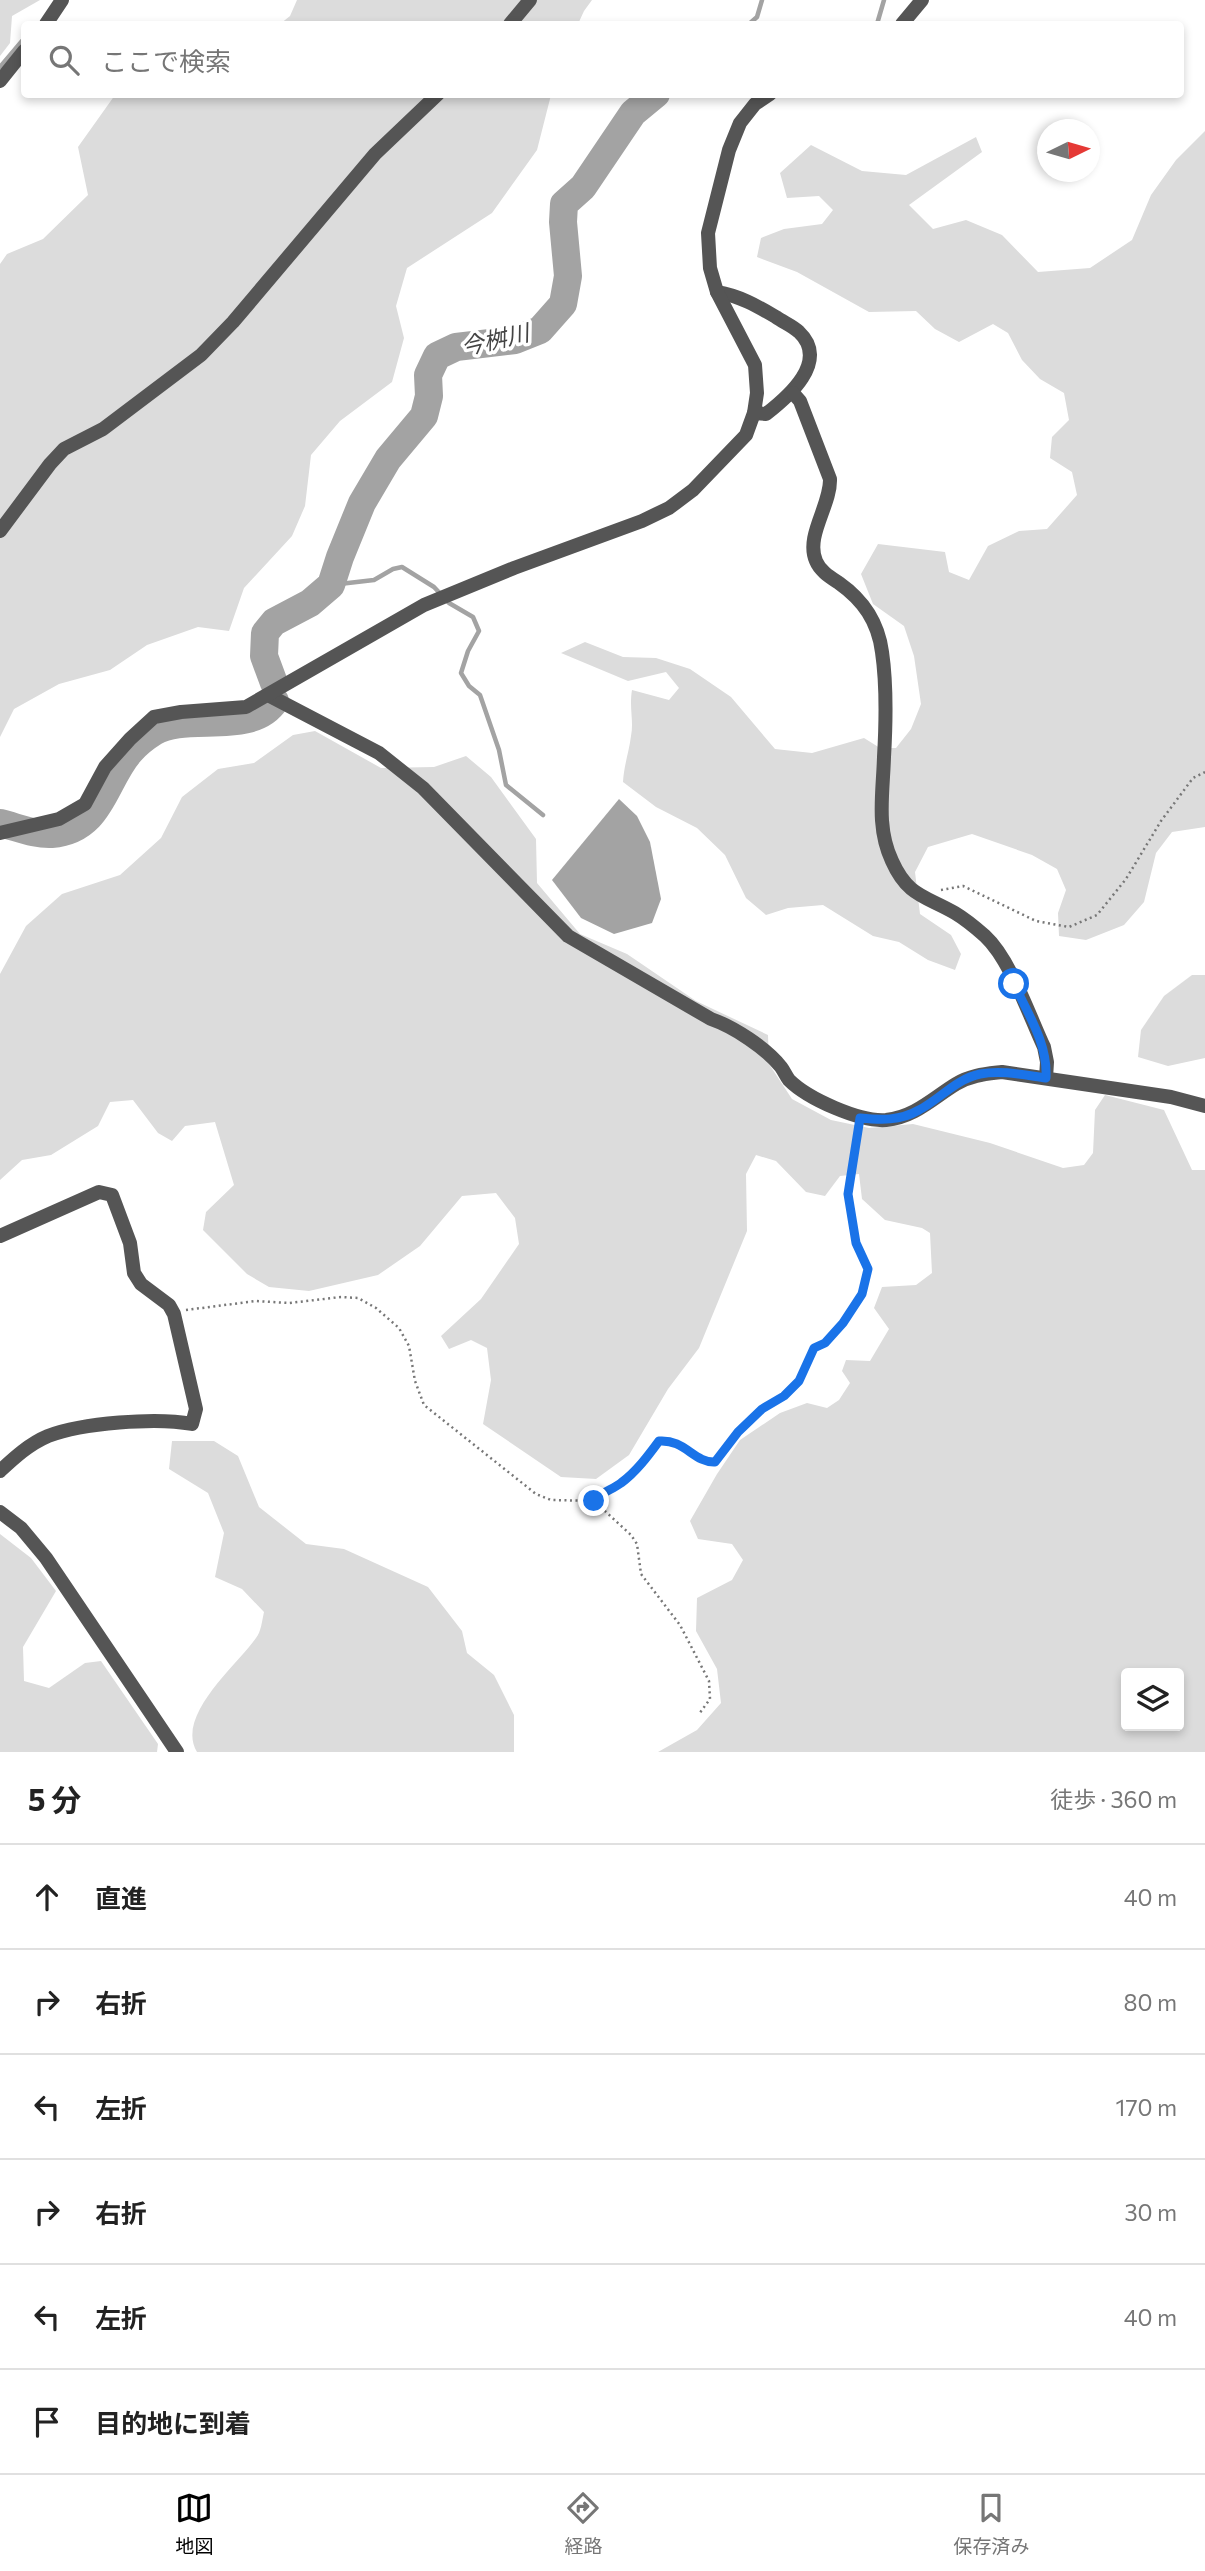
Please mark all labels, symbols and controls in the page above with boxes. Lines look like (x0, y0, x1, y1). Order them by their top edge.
search box (21, 21, 1184, 98)
icon: search (45, 41, 83, 79)
text: ここで検索 (101, 45, 231, 76)
north arrow (1037, 119, 1100, 182)
water label: 今桝川 (458, 317, 534, 360)
route start (998, 968, 1029, 999)
route end (578, 1485, 609, 1516)
map controls (1121, 1668, 1184, 1731)
button: layers (1121, 1668, 1184, 1731)
text: 5 分 (28, 1780, 81, 1817)
text: 徒歩 · 360 m (1050, 1785, 1177, 1813)
icon: ahead (28, 1878, 66, 1916)
text: 直進 (95, 1882, 147, 1913)
text: 40 m (1124, 1883, 1177, 1911)
icon: right (28, 1983, 66, 2021)
text: 右折 (95, 1987, 147, 2018)
text: 80 m (1124, 1988, 1177, 2016)
icon: left (28, 2088, 66, 2126)
text: 左折 (95, 2092, 147, 2123)
text: 170 m (1116, 2093, 1177, 2121)
icon: right (28, 2193, 66, 2231)
text: 右折 (95, 2197, 147, 2228)
text: 30 m (1124, 2198, 1177, 2226)
icon: left (28, 2298, 66, 2336)
text: 左折 (95, 2302, 147, 2333)
text: 40 m (1124, 2303, 1177, 2331)
icon: arrive (28, 2403, 66, 2441)
text: 目的地に到着 (95, 2407, 251, 2438)
tab: 地図 (175, 2489, 214, 2558)
tab: 経路 (564, 2489, 603, 2558)
tab: 保存済み (953, 2489, 1030, 2558)

